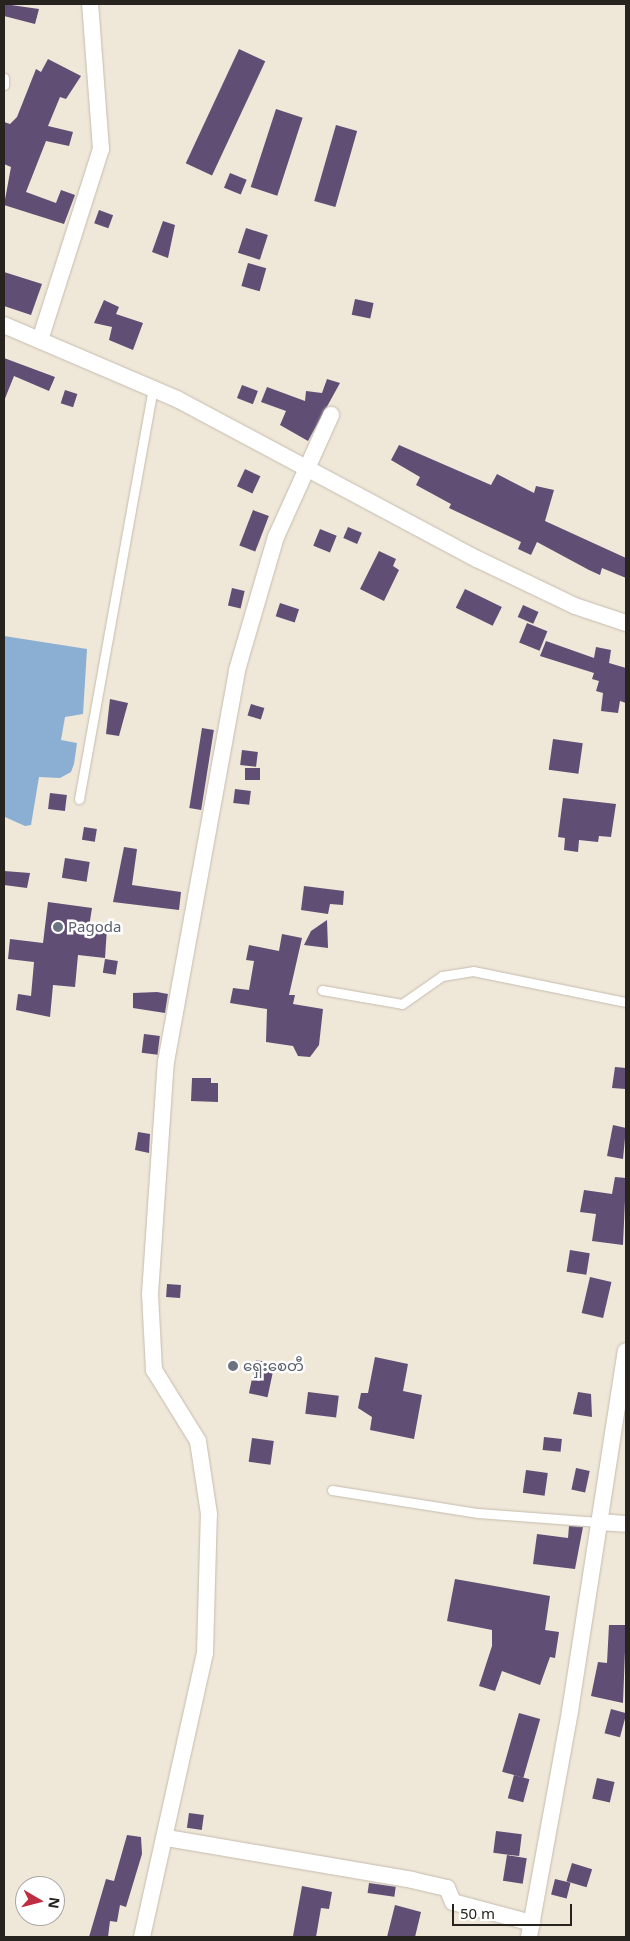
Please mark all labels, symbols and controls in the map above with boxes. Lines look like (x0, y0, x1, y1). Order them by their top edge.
place label: Pagoda (68, 918, 121, 936)
marker: Pagoda (52, 921, 64, 933)
place label: ရှေးစေတီ (243, 1357, 304, 1375)
marker: ရှေးစေတီ (227, 1360, 239, 1372)
north arrow (15, 1876, 65, 1926)
scale bar (455, 1894, 575, 1926)
text: N (44, 1896, 65, 1910)
text: 50 m (460, 1903, 495, 1923)

